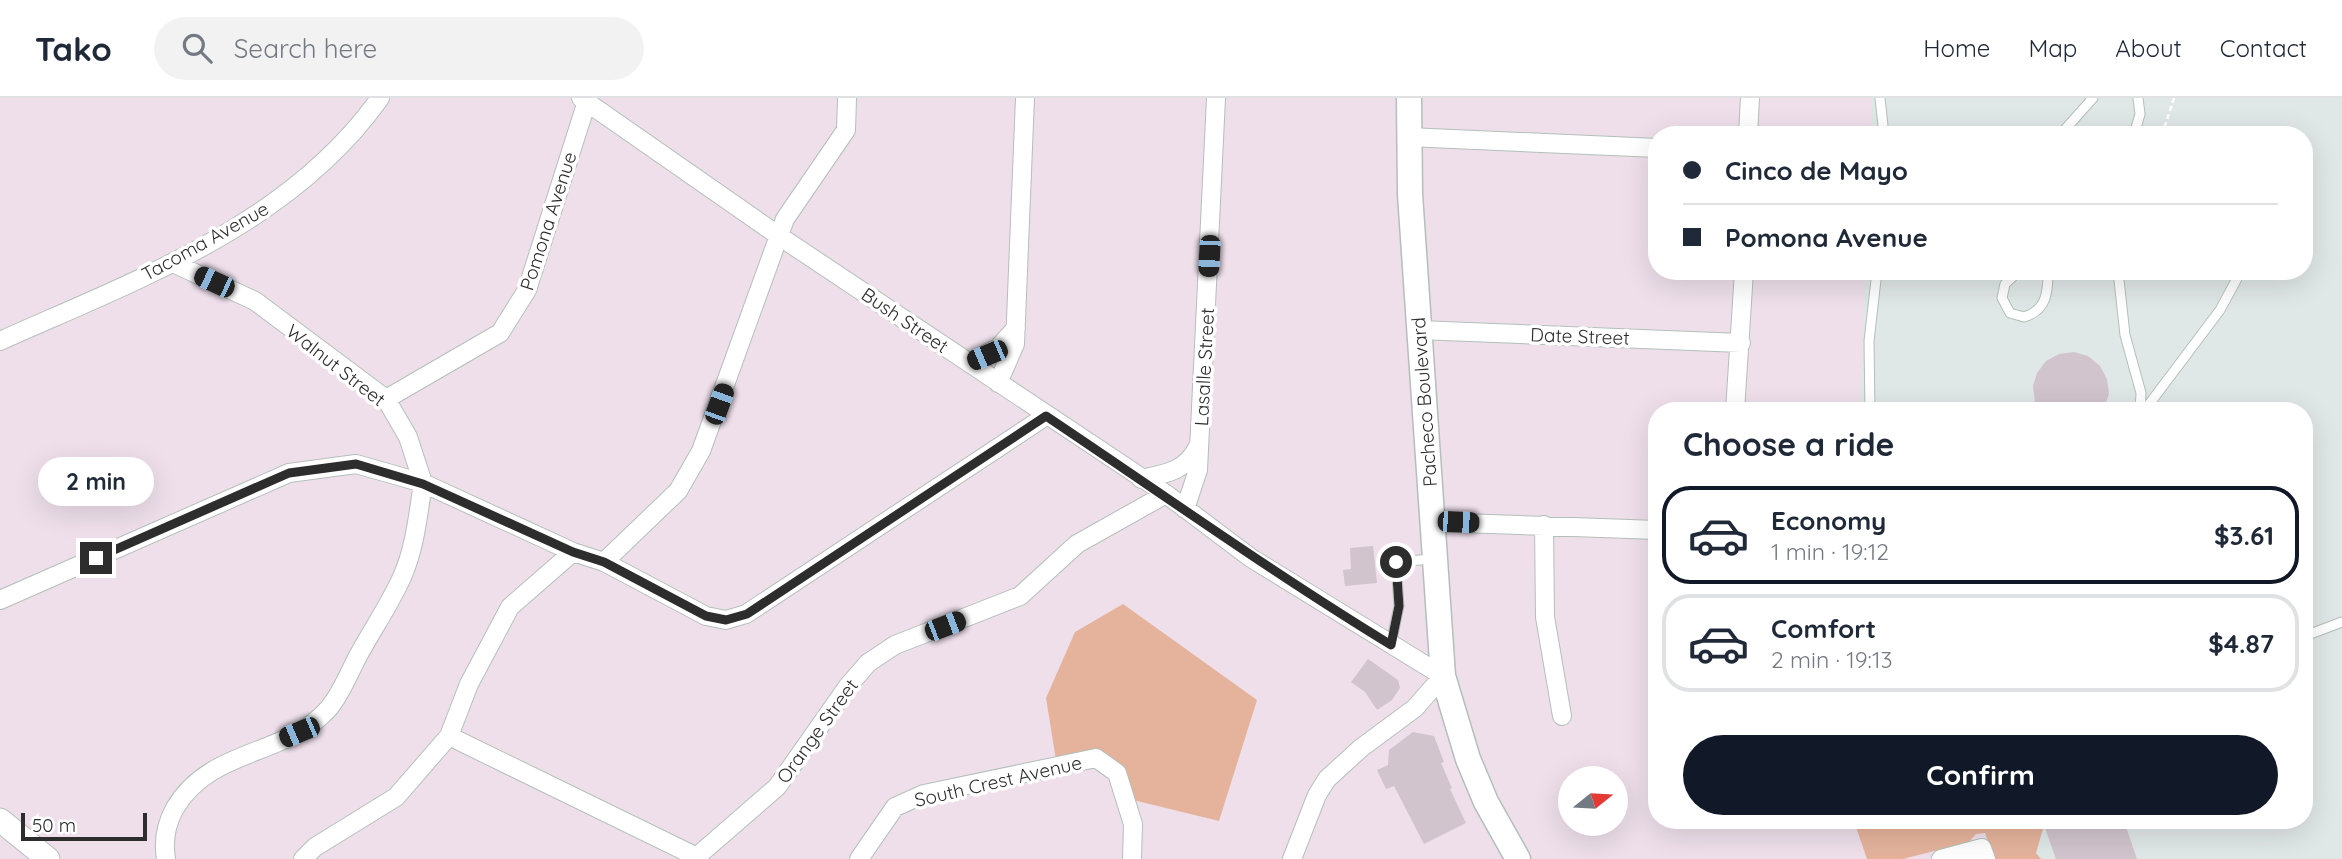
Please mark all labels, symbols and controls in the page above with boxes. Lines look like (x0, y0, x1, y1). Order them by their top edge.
search box (154, 17, 644, 80)
text: Tako (35, 28, 112, 69)
icon: search (178, 29, 216, 67)
text: Search here (234, 32, 377, 65)
text: Home (1923, 33, 1990, 63)
text: Map (2028, 33, 2077, 63)
text: About (2115, 33, 2182, 63)
text: Contact (2220, 33, 2307, 63)
street label: Pomona Avenue (514, 149, 582, 293)
text: Cinco de Mayo (1725, 154, 1908, 187)
street label: Tacoma Avenue (137, 196, 273, 286)
text: Pomona Avenue (1725, 221, 1928, 254)
car (1198, 234, 1221, 278)
car (191, 264, 238, 300)
street label: Bush Street (857, 282, 953, 358)
street label: Lasalle Street (1189, 307, 1219, 427)
street label: Pacheco Boulevard (1406, 316, 1442, 488)
street label: Walnut Street (282, 319, 390, 411)
street label: Date Street (1530, 322, 1630, 350)
car (964, 337, 1011, 373)
car (702, 381, 737, 427)
text: Choose a ride (1683, 424, 1895, 464)
callout: 2 min (38, 456, 154, 505)
text: 2 min (66, 467, 126, 496)
icon: car (1687, 504, 1750, 567)
text: Economy (1771, 504, 1886, 537)
car (1437, 511, 1480, 533)
text: $3.61 (2214, 519, 2274, 552)
text: 1 min · 19:12 (1771, 537, 1889, 566)
route end (80, 542, 112, 574)
route start (1380, 546, 1412, 578)
car (922, 609, 969, 643)
icon: car (1687, 612, 1750, 675)
text: Comfort (1771, 612, 1876, 645)
text: $4.87 (2208, 627, 2274, 660)
text: 2 min · 19:13 (1771, 645, 1892, 674)
street label: Orange Street (771, 674, 863, 788)
car (276, 714, 323, 750)
button: Confirm (1683, 735, 2278, 815)
street label: South Crest Avenue (912, 750, 1084, 812)
north arrow (1558, 766, 1628, 836)
map controls (1558, 766, 1628, 836)
scale bar (21, 810, 147, 842)
text: 50 m (32, 813, 76, 837)

